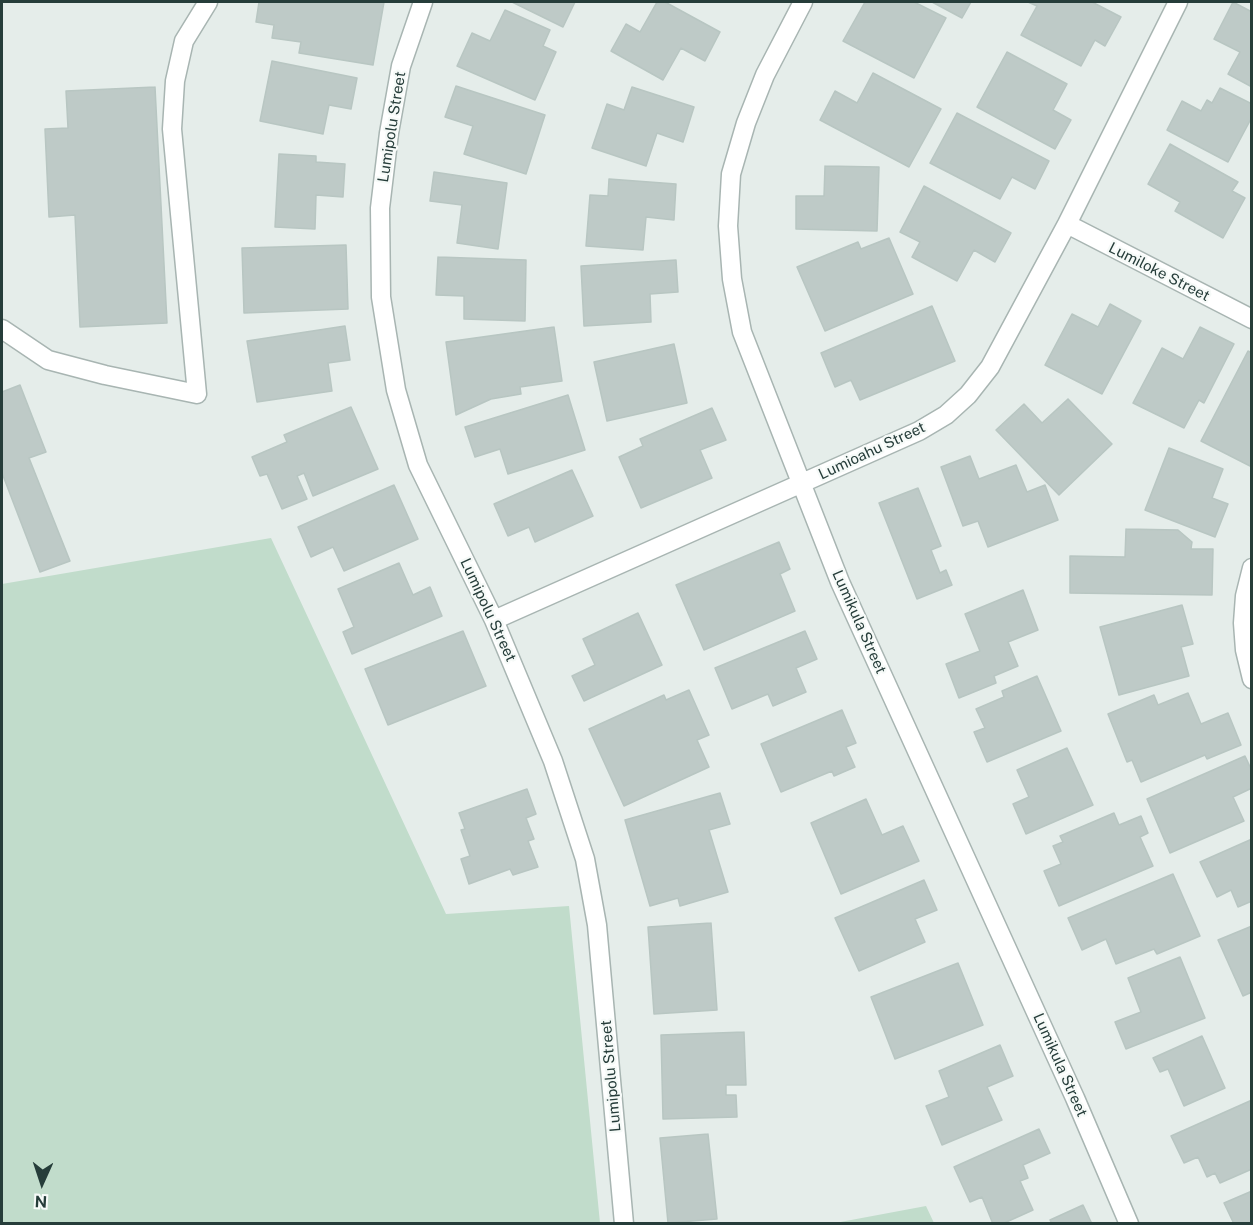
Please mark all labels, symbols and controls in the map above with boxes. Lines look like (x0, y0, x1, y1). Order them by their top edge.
street label: Lumipolu Street (374, 70, 410, 184)
street label: Lumiloke Street (1105, 239, 1213, 305)
street label: Lumioahu Street (816, 418, 928, 484)
street label: Lumipolu Street (456, 555, 520, 665)
street label: Lumikula Street (828, 567, 890, 677)
street label: Lumikula Street (1029, 1010, 1091, 1120)
street label: Lumipolu Street (597, 1019, 625, 1133)
north arrow (12, 1153, 72, 1213)
text: N (34, 1192, 48, 1211)

